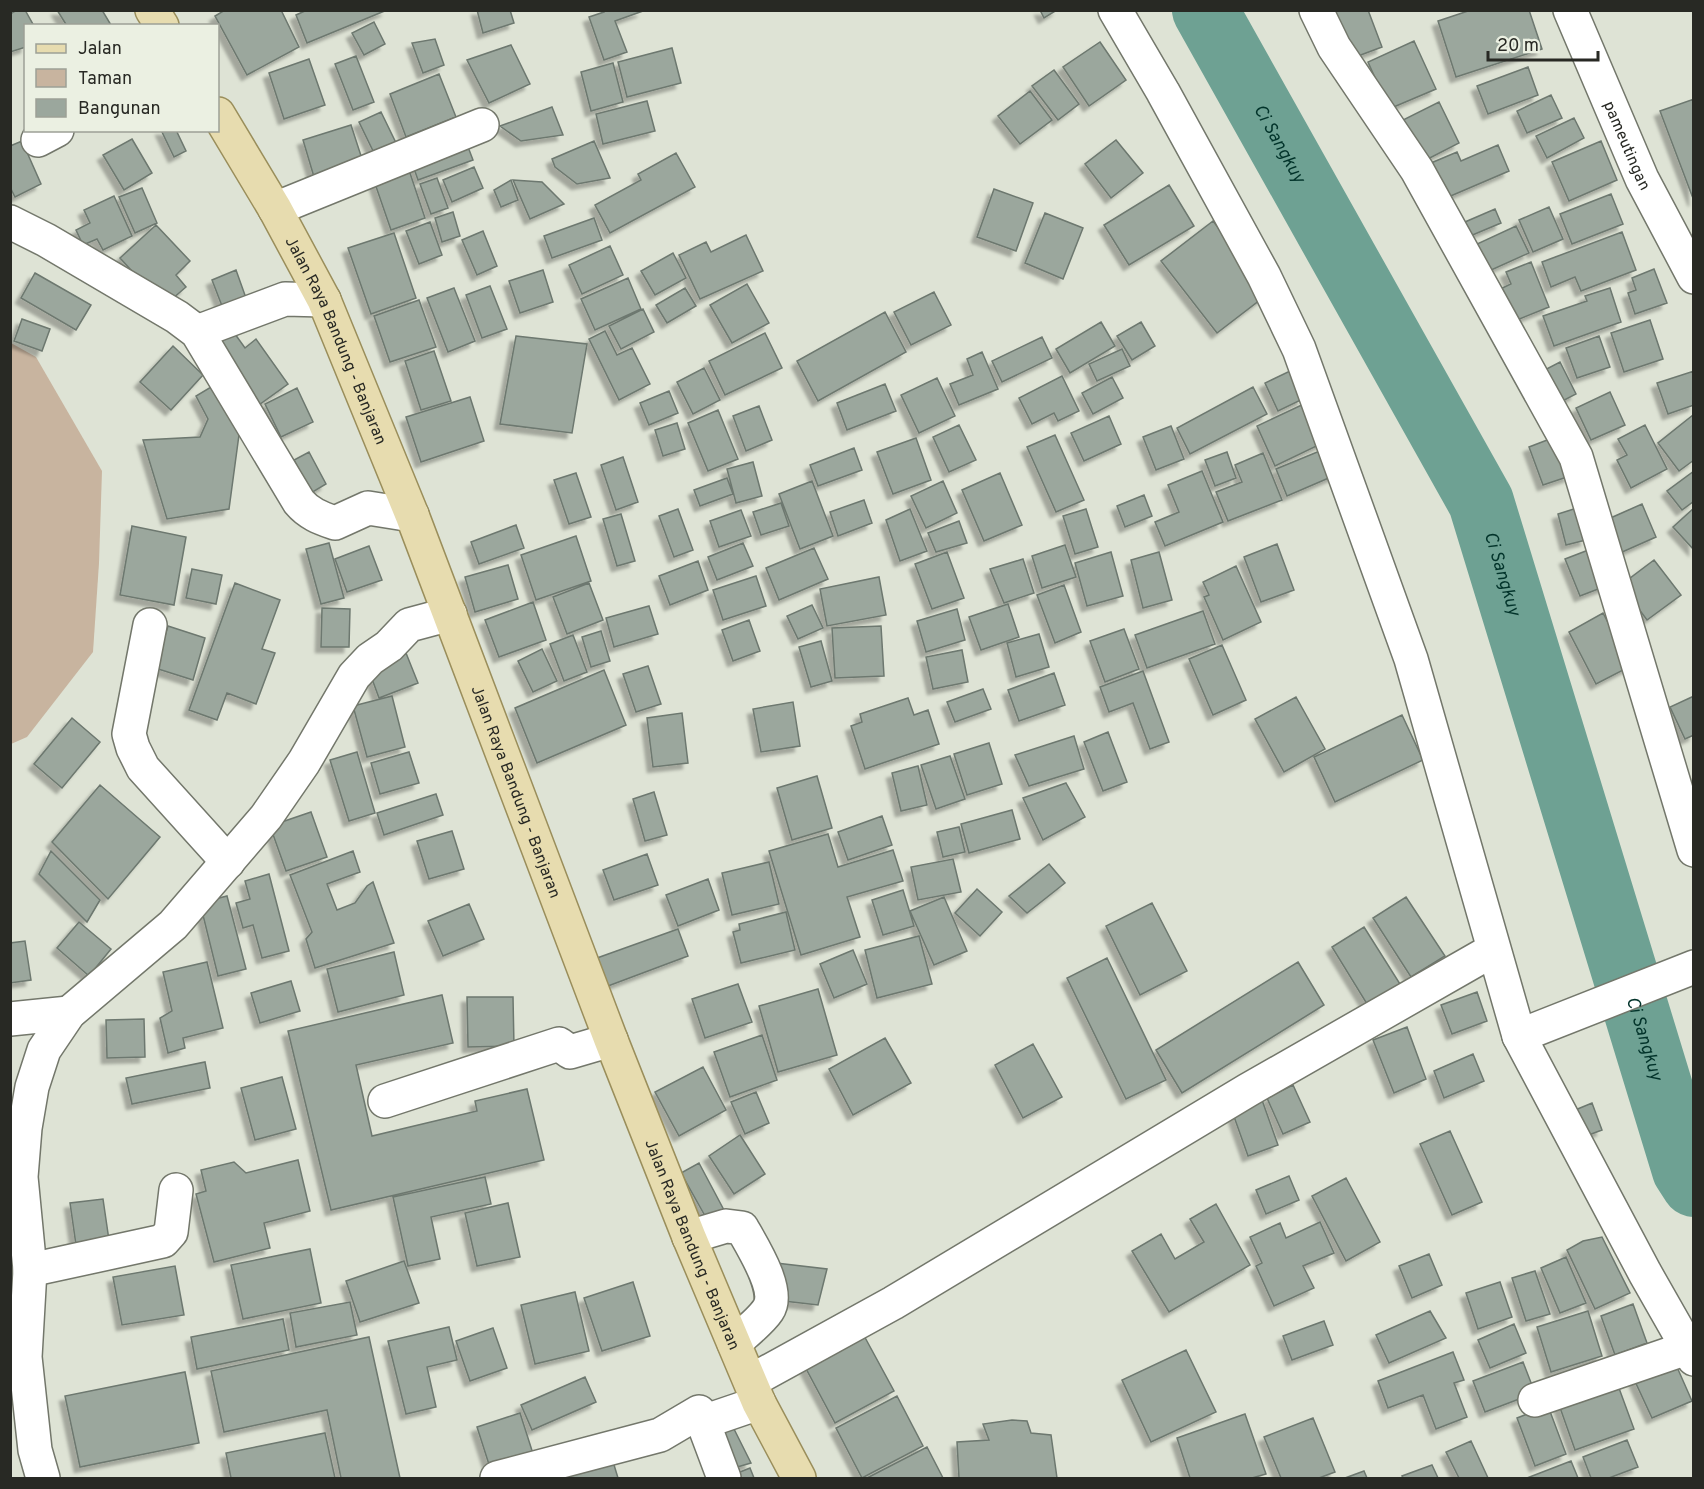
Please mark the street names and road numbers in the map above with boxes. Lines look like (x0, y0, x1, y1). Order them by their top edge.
street label: pameutingan (1598, 98, 1654, 194)
street label: Jalan Raya Bandung - Banjaran (280, 234, 390, 448)
street label: Jalan Raya Bandung - Banjaran (466, 683, 564, 901)
street label: Jalan Raya Bandung - Banjaran (639, 1137, 743, 1353)

